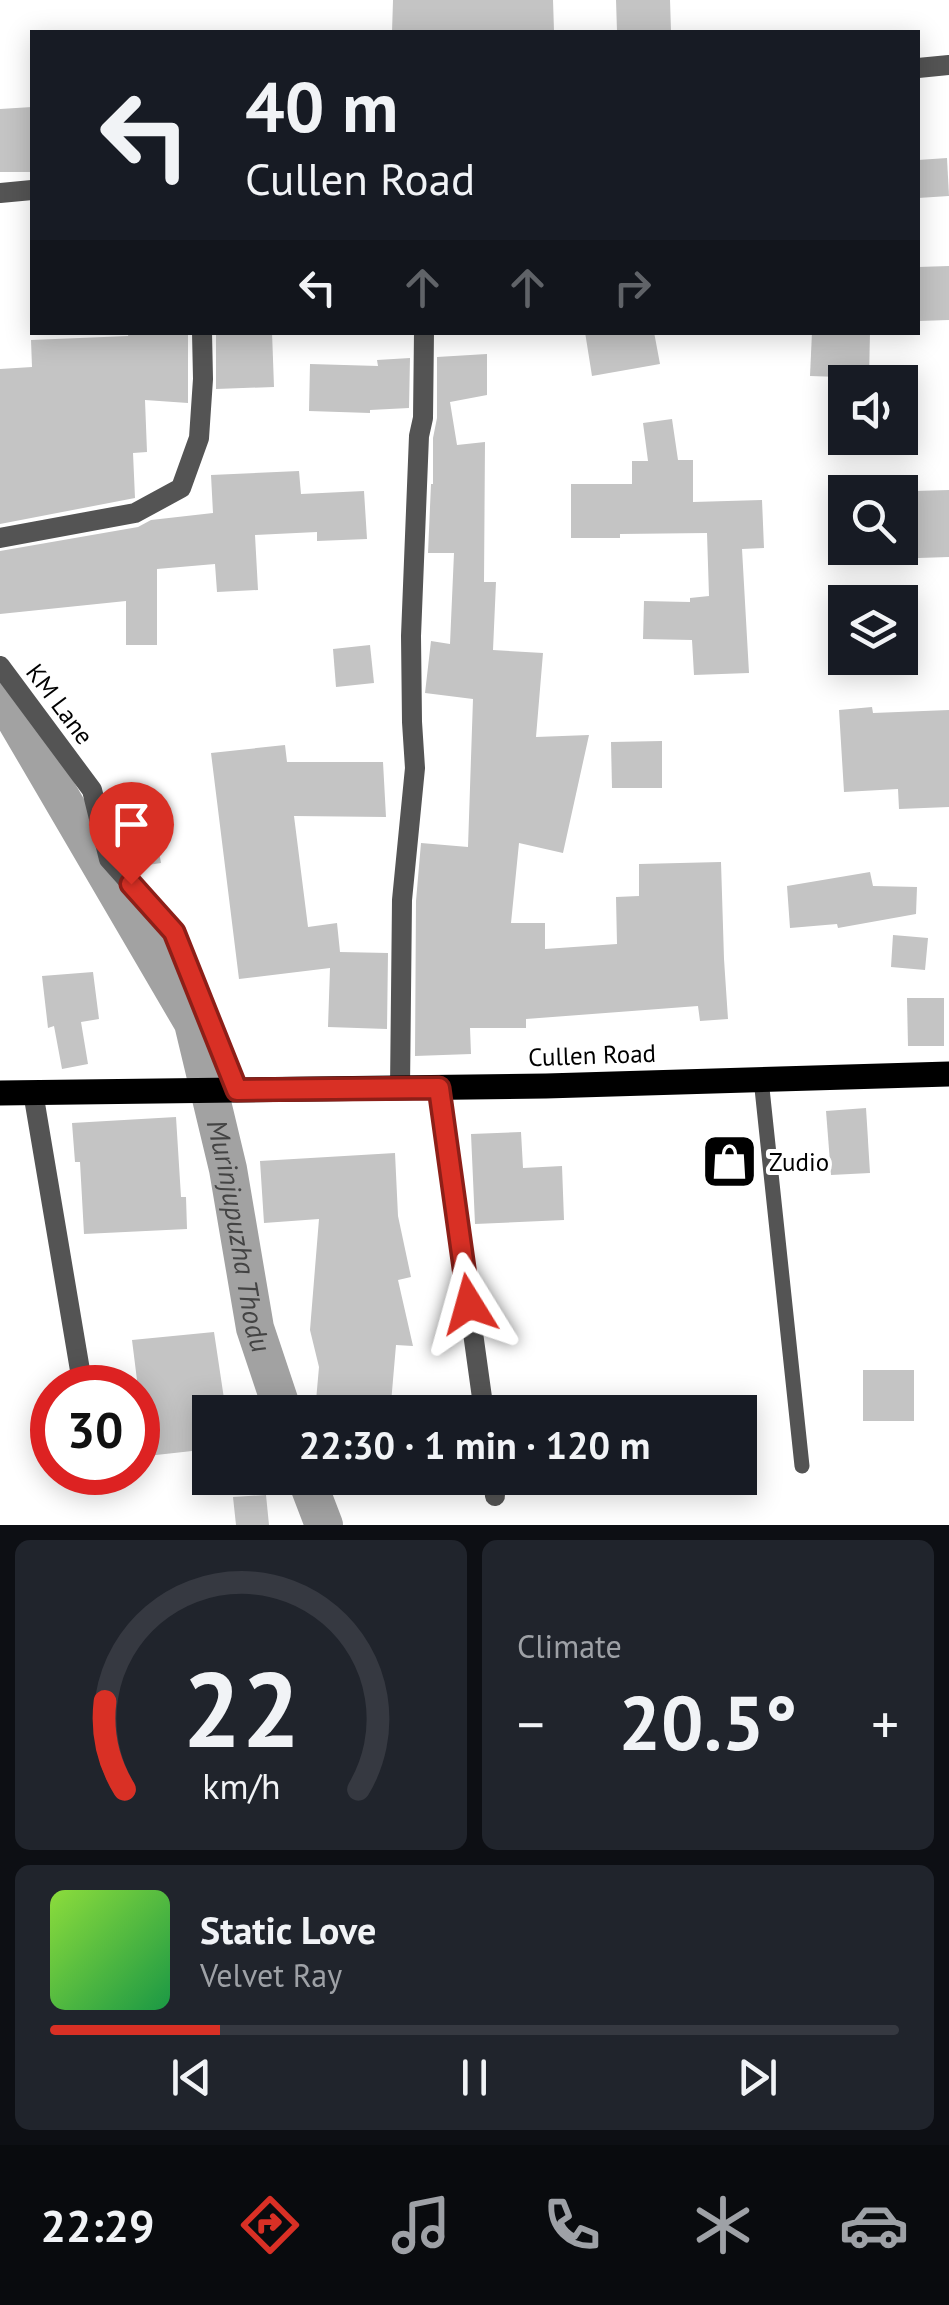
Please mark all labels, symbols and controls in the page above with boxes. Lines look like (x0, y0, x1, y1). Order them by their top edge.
text: 40 m (245, 61, 398, 151)
icon: left (80, 70, 210, 200)
text: Cullen Road (245, 149, 475, 207)
icon: left (290, 260, 345, 315)
icon: ahead (395, 260, 450, 315)
icon: ahead (500, 260, 555, 315)
icon: right (605, 260, 660, 315)
map controls (828, 365, 918, 675)
button: sound (828, 365, 918, 455)
button: search (828, 475, 918, 565)
button: layers (828, 585, 918, 675)
street label: KM Lane (19, 657, 101, 751)
pin (89, 782, 174, 885)
icon: arrive (104, 797, 159, 852)
street label: Cullen Road (528, 1037, 656, 1073)
water label: Murinjupuzha Thodu (199, 1116, 281, 1357)
shop icon: Zudio (700, 1132, 760, 1192)
place label: Zudio (769, 1146, 829, 1178)
position arrow (417, 1252, 521, 1356)
speed limit sign: 30 (30, 1365, 160, 1495)
text: 22:30 · 1 min · 120 m (299, 1420, 650, 1469)
text: Climate (517, 1625, 622, 1667)
text: 22 (182, 1641, 300, 1776)
text: 20.5° (619, 1674, 797, 1771)
text: − (517, 1688, 545, 1759)
text: + (871, 1688, 899, 1759)
text: km/h (202, 1763, 280, 1809)
text: Static Love (200, 1905, 376, 1954)
text: Velvet Ray (200, 1954, 342, 1996)
icon: previous (164, 2050, 219, 2105)
icon: pause (447, 2050, 502, 2105)
icon: next (730, 2050, 785, 2105)
icon: directions (235, 2190, 305, 2260)
icon: music (386, 2190, 456, 2260)
icon: phone (537, 2190, 607, 2260)
icon: climate (688, 2190, 758, 2260)
icon: car (839, 2190, 909, 2260)
text: 22:29 (40, 2196, 155, 2254)

